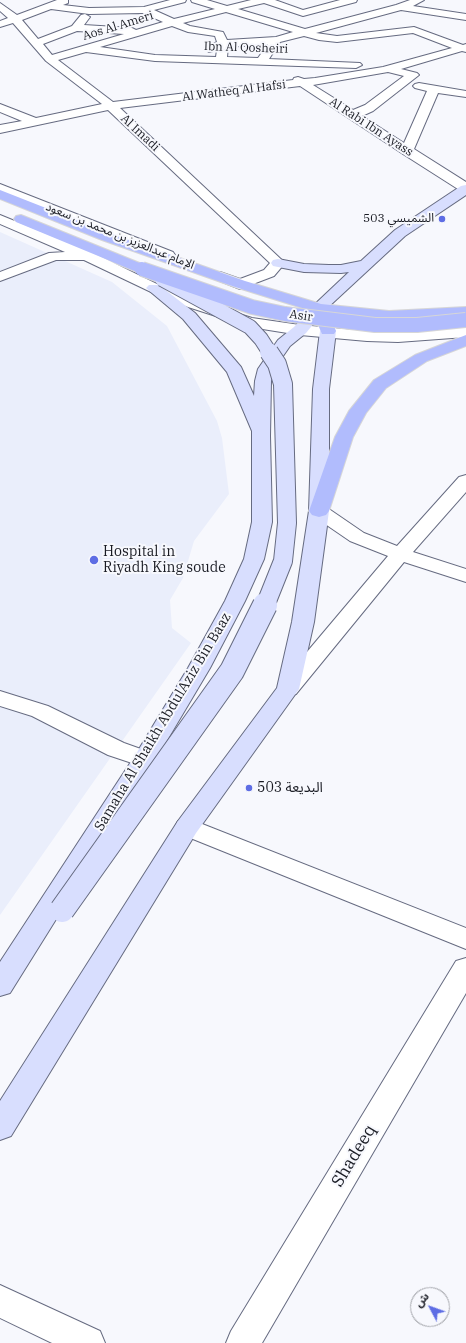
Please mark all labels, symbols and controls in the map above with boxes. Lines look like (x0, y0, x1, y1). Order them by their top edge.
street label: Aos Al Ameri (81, 8, 155, 44)
street label: Ibn Al Qosheiri (204, 39, 288, 57)
street label: Al Watheq Al Hafsi (181, 78, 287, 104)
street label: Al Rabi Ibn Ayass (326, 95, 416, 159)
street label: Al Imadi (118, 111, 162, 155)
street label: الإمام عبدالعزيز بن محمد بن سعود (44, 200, 196, 272)
place label: الشميسي 503 (363, 212, 434, 226)
marker: الشميسي 503 (437, 214, 447, 224)
street label: Asir (289, 307, 313, 325)
place label: Hospital in Riyadh King soude (103, 544, 226, 576)
marker: Hospital in Riyadh King soude (88, 554, 100, 566)
street label: Samaha Al Shaikh AbdulAziz Bin Baaz (91, 610, 235, 834)
place label: البديعة 503 (257, 780, 323, 796)
marker: البديعة 503 (244, 783, 254, 793)
street label: Shadeeq (328, 1121, 380, 1191)
north arrow (410, 1287, 450, 1327)
text: ش (411, 1290, 432, 1310)

